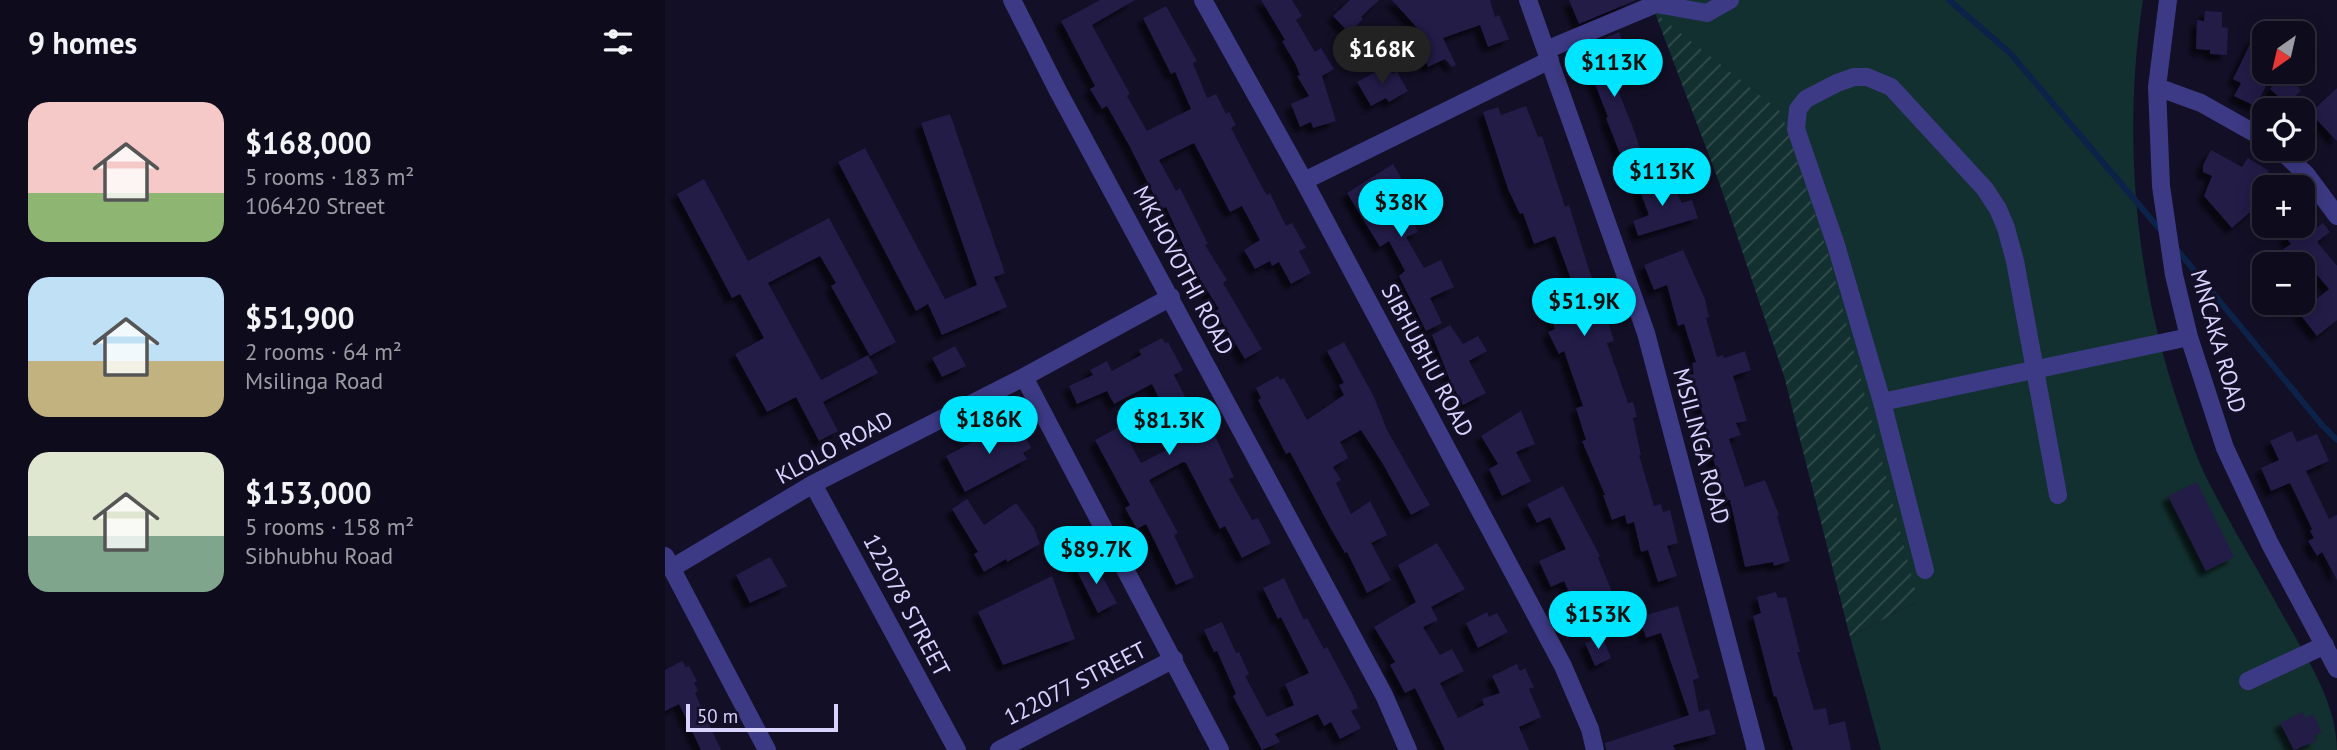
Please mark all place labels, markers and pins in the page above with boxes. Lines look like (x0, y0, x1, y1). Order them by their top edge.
pin: $168K (1333, 27, 1431, 86)
pin: $113K (1565, 40, 1663, 99)
pin: $113K (1613, 148, 1711, 208)
pin: $38K (1360, 180, 1442, 239)
pin: $51.9K (1527, 278, 1641, 338)
pin: $186K (940, 396, 1038, 456)
pin: $81.3K (1112, 398, 1226, 457)
pin: $89.7K (1039, 526, 1153, 586)
pin: $153K (1549, 592, 1647, 651)

